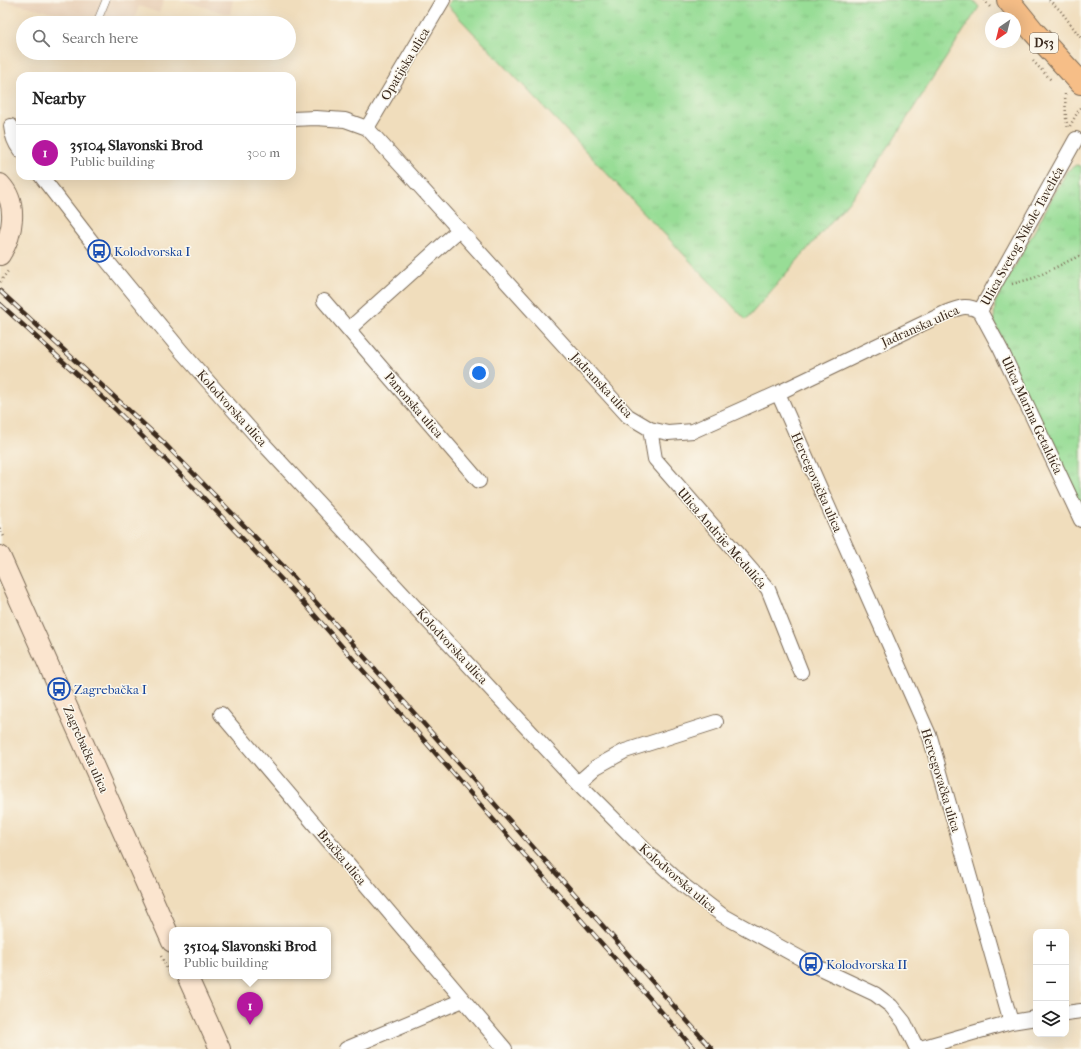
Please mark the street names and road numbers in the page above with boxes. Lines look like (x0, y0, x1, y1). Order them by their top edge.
street label: Opatijska ulica (377, 24, 433, 103)
road number: D53 (1030, 33, 1058, 53)
street label: Ulica Svetog Nikole Tavelića (977, 163, 1067, 308)
street label: Jadranska ulica (878, 302, 962, 350)
street label: Jadranska ulica (567, 349, 637, 421)
street label: Ulica Marina Getaldića (998, 354, 1066, 477)
street label: Kolodvorska ulica (194, 367, 271, 450)
street label: Panonska ulica (381, 369, 447, 442)
street label: Hercegovačka ulica (788, 430, 846, 535)
street label: Ulica Andrije Medulića (674, 485, 770, 592)
street label: Kolodvorska ulica (413, 605, 491, 688)
street label: Zagrebačka ulica (60, 703, 112, 796)
street label: Hercegovačka ulica (918, 726, 964, 835)
street label: Bračka ulica (315, 826, 370, 888)
street label: Kolodvorska ulica (636, 840, 721, 916)

